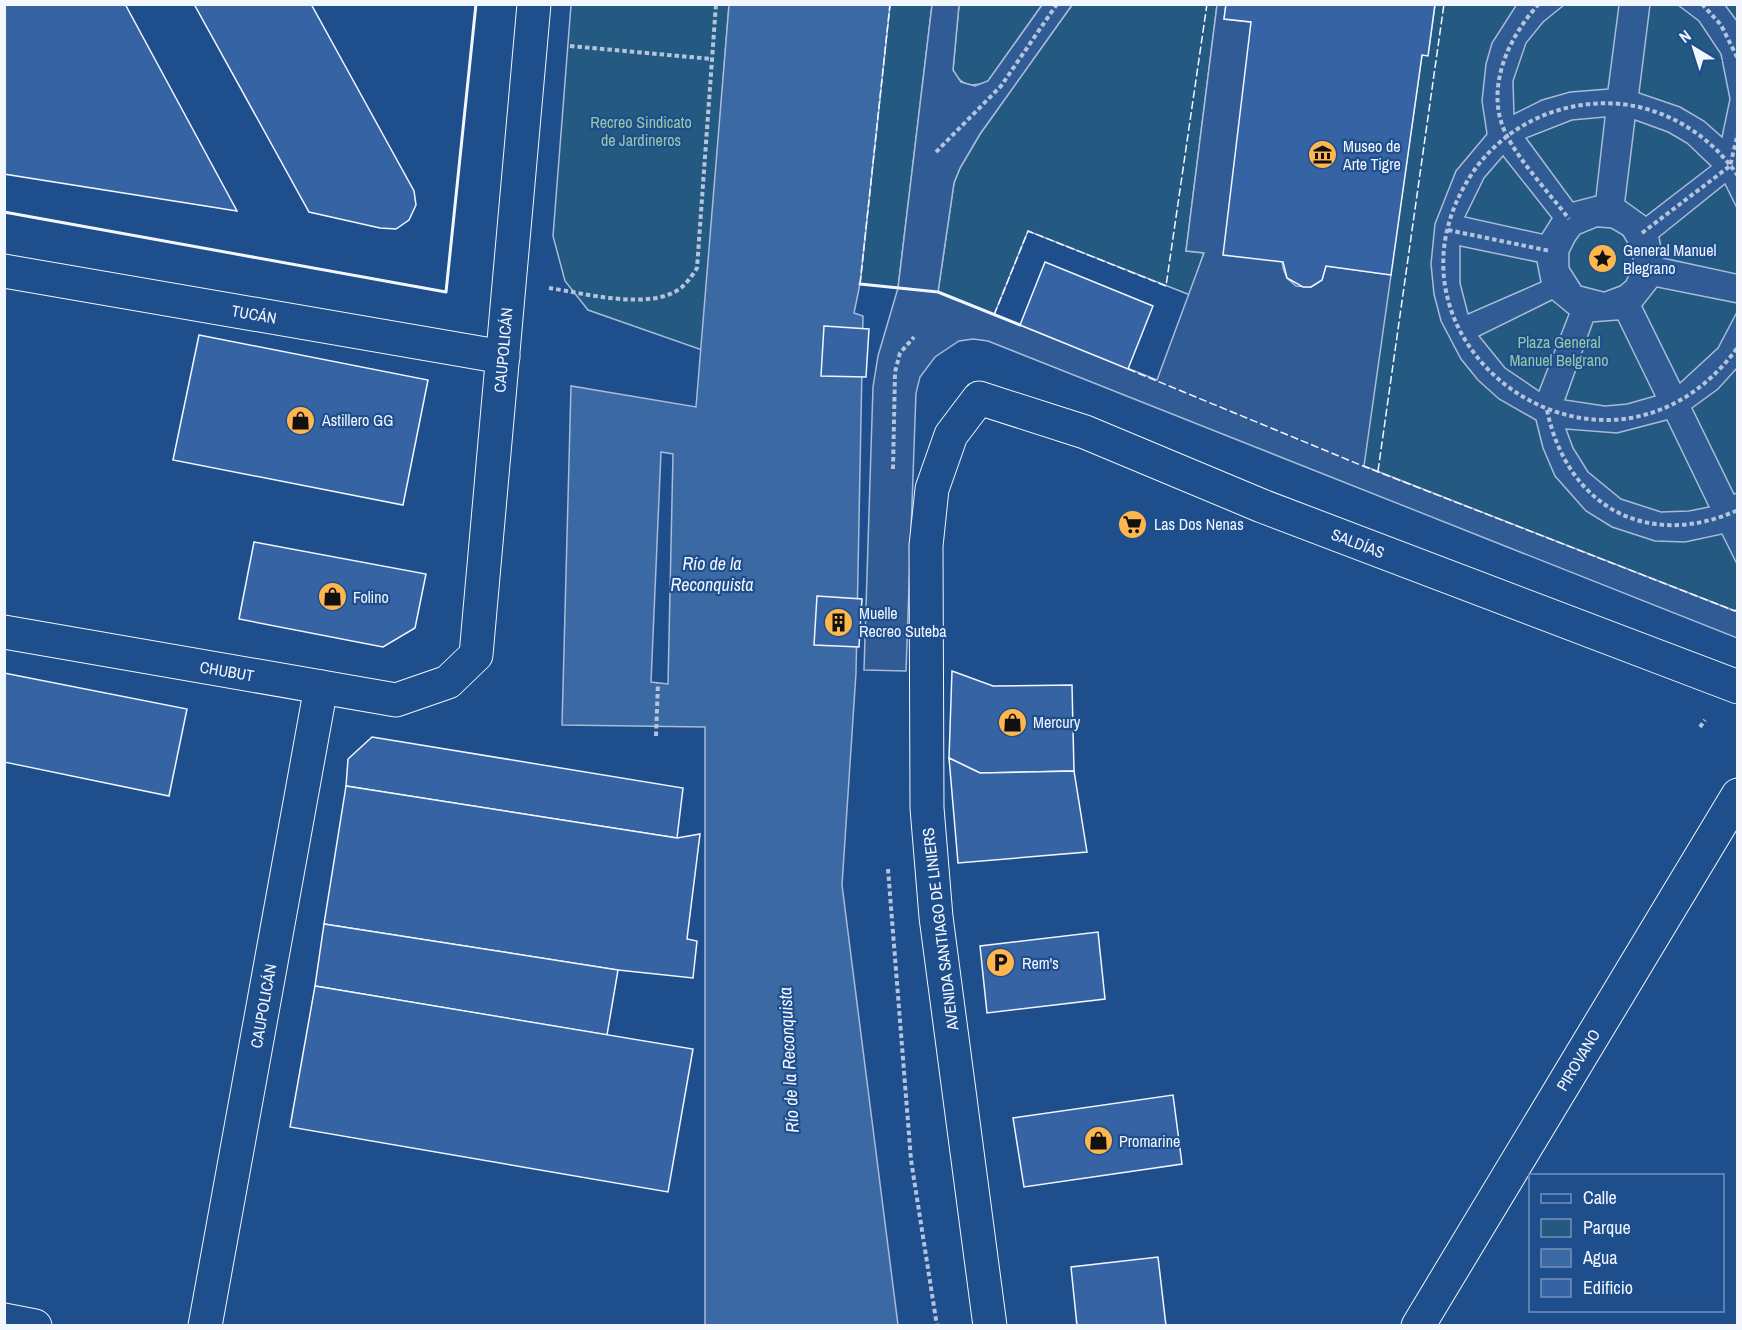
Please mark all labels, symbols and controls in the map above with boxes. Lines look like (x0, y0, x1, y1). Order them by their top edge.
north arrow (1664, 18, 1724, 78)
text: N (1674, 25, 1695, 48)
park label: Recreo Sindicato de Jardineros (590, 111, 692, 151)
place label: Museo de Arte Tigre (1342, 135, 1401, 175)
museum icon: Museo de Arte Tigre (1306, 139, 1338, 171)
place label: General Manuel Blegrano (1623, 239, 1716, 279)
place icon: General Manuel Blegrano (1586, 243, 1618, 275)
street label: TUCÁN (230, 299, 278, 329)
street label: CAUPOLICÁN (488, 307, 518, 393)
park label: Plaza General Manuel Belgrano (1509, 331, 1609, 371)
shop icon: Astillero GG (285, 404, 317, 436)
place label: Astillero GG (321, 409, 393, 431)
supermarket icon: Las Dos Nenas (1117, 508, 1149, 540)
place label: Las Dos Nenas (1154, 513, 1244, 535)
street label: SALDÍAS (1328, 523, 1388, 563)
water label: Río de la Reconquista (671, 551, 753, 597)
shop icon: Folino (316, 581, 348, 613)
place label: Folino (353, 586, 389, 608)
place label: Muelle Recreo Suteba (859, 602, 947, 642)
building icon: Muelle Recreo Suteba (822, 606, 854, 638)
street label: CHUBUT (198, 655, 256, 687)
shop icon: Mercury (996, 706, 1028, 738)
place label: Mercury (1033, 711, 1081, 733)
street label: AVENIDA SANTIAGO DE LINIERS (917, 826, 963, 1033)
parking icon: Rem's (985, 947, 1017, 979)
place label: Rem's (1022, 952, 1059, 974)
street label: CAUPOLICÁN (245, 962, 281, 1050)
water label: Río de la Reconquista (772, 986, 805, 1134)
street label: PIROVANO (1551, 1025, 1605, 1095)
shop icon: Promarine (1082, 1125, 1114, 1157)
place label: Promarine (1119, 1130, 1180, 1152)
legend (1529, 1174, 1724, 1312)
text: Calle (1583, 1185, 1617, 1210)
text: Parque (1583, 1215, 1631, 1240)
text: Agua (1582, 1245, 1617, 1270)
text: Edificio (1583, 1275, 1633, 1300)

